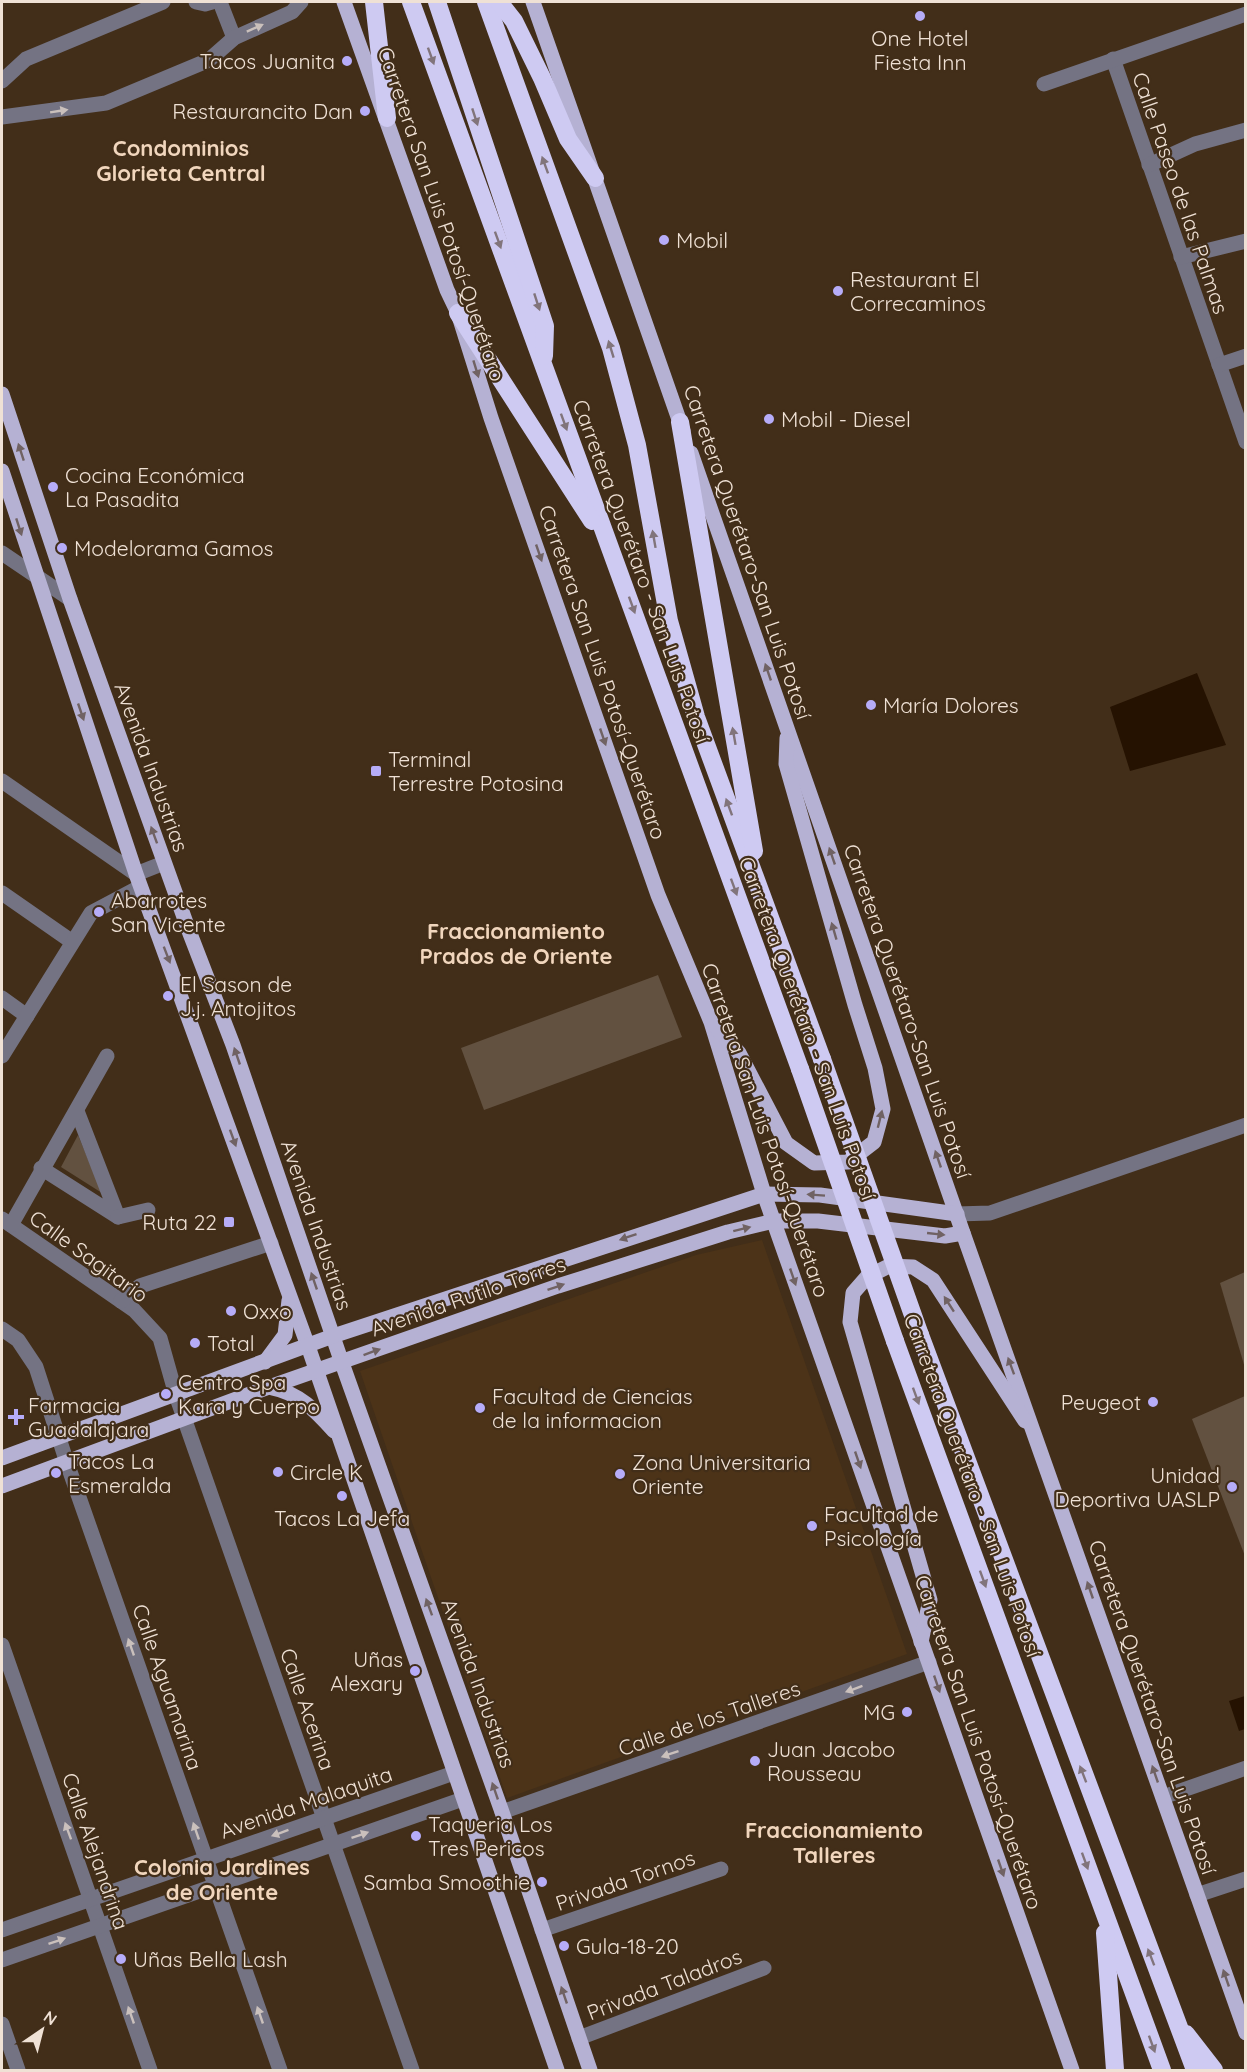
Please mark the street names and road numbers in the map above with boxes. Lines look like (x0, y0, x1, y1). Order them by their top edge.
street label: Carretera San Luis Potosí-Querétaro (372, 43, 512, 385)
street label: Calle Paseo de las Palmas (1127, 69, 1235, 317)
street label: Carretera Querétaro-San Luis Potosí (678, 381, 818, 723)
street label: Carretera Querétaro - San Luis Potosí (568, 396, 716, 747)
street label: Carretera San Luis Potosí-Querétaro (533, 501, 673, 843)
street label: Avenida Industrias (109, 679, 195, 855)
street label: Carretera Querétaro-San Luis Potosí (838, 840, 978, 1182)
street label: Carretera Querétaro - San Luis Potosí (734, 853, 882, 1204)
street label: Carretera San Luis Potosí-Querétaro (696, 959, 836, 1301)
street label: Avenida Industrias (276, 1137, 358, 1313)
street label: Calle Sagitario (24, 1204, 154, 1308)
street label: Avenida Rutilo Torres (367, 1250, 569, 1342)
street label: Carretera Querétaro - San Luis Potosí (899, 1310, 1047, 1661)
street label: Carretera Querétaro-San Luis Potosí (1083, 1536, 1223, 1878)
street label: Carretera San Luis Potosí-Querétaro (909, 1571, 1049, 1913)
street label: Avenida Industrias (436, 1595, 522, 1771)
street label: Calle Aguamarina (127, 1601, 209, 1773)
street label: Calle Acerina (275, 1645, 341, 1773)
street label: Calle de los Talleres (615, 1675, 803, 1761)
street label: Avenida Malaquita (217, 1760, 395, 1844)
street label: Calle Alejandrina (57, 1769, 135, 1933)
street label: Privada Tornos (552, 1844, 698, 1916)
street label: Privada Taladros (583, 1943, 745, 2025)

